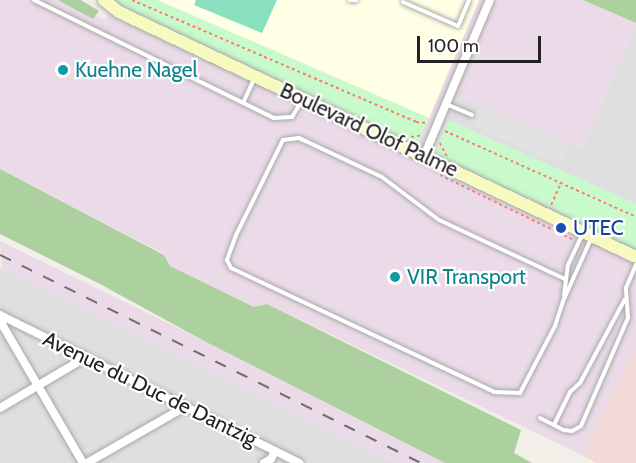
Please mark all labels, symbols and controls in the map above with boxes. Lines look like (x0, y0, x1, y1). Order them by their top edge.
scale bar (420, 24, 544, 62)
text: 100 m (428, 35, 479, 57)
place label: Kuehne Nagel (75, 57, 198, 83)
marker: Kuehne Nagel (56, 63, 70, 77)
street label: Boulevard Olof Palme (276, 78, 462, 182)
place label: UTEC (573, 215, 624, 241)
marker: UTEC (554, 221, 568, 235)
place label: VIR Transport (407, 264, 526, 290)
marker: VIR Transport (388, 270, 402, 284)
street label: Avenue du Duc de Dantzig (39, 326, 261, 452)

